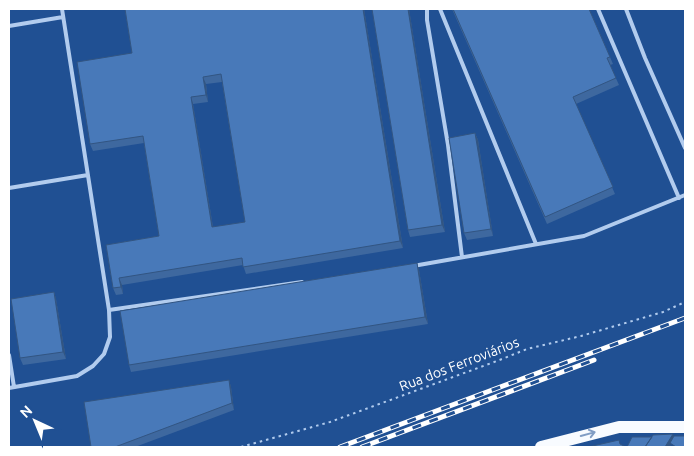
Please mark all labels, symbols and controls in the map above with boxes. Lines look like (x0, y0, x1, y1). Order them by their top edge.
street label: Rua dos Ferroviários (397, 334, 521, 394)
north arrow (10, 396, 60, 446)
text: N (17, 402, 35, 421)
one-way arrow (580, 429, 596, 439)

